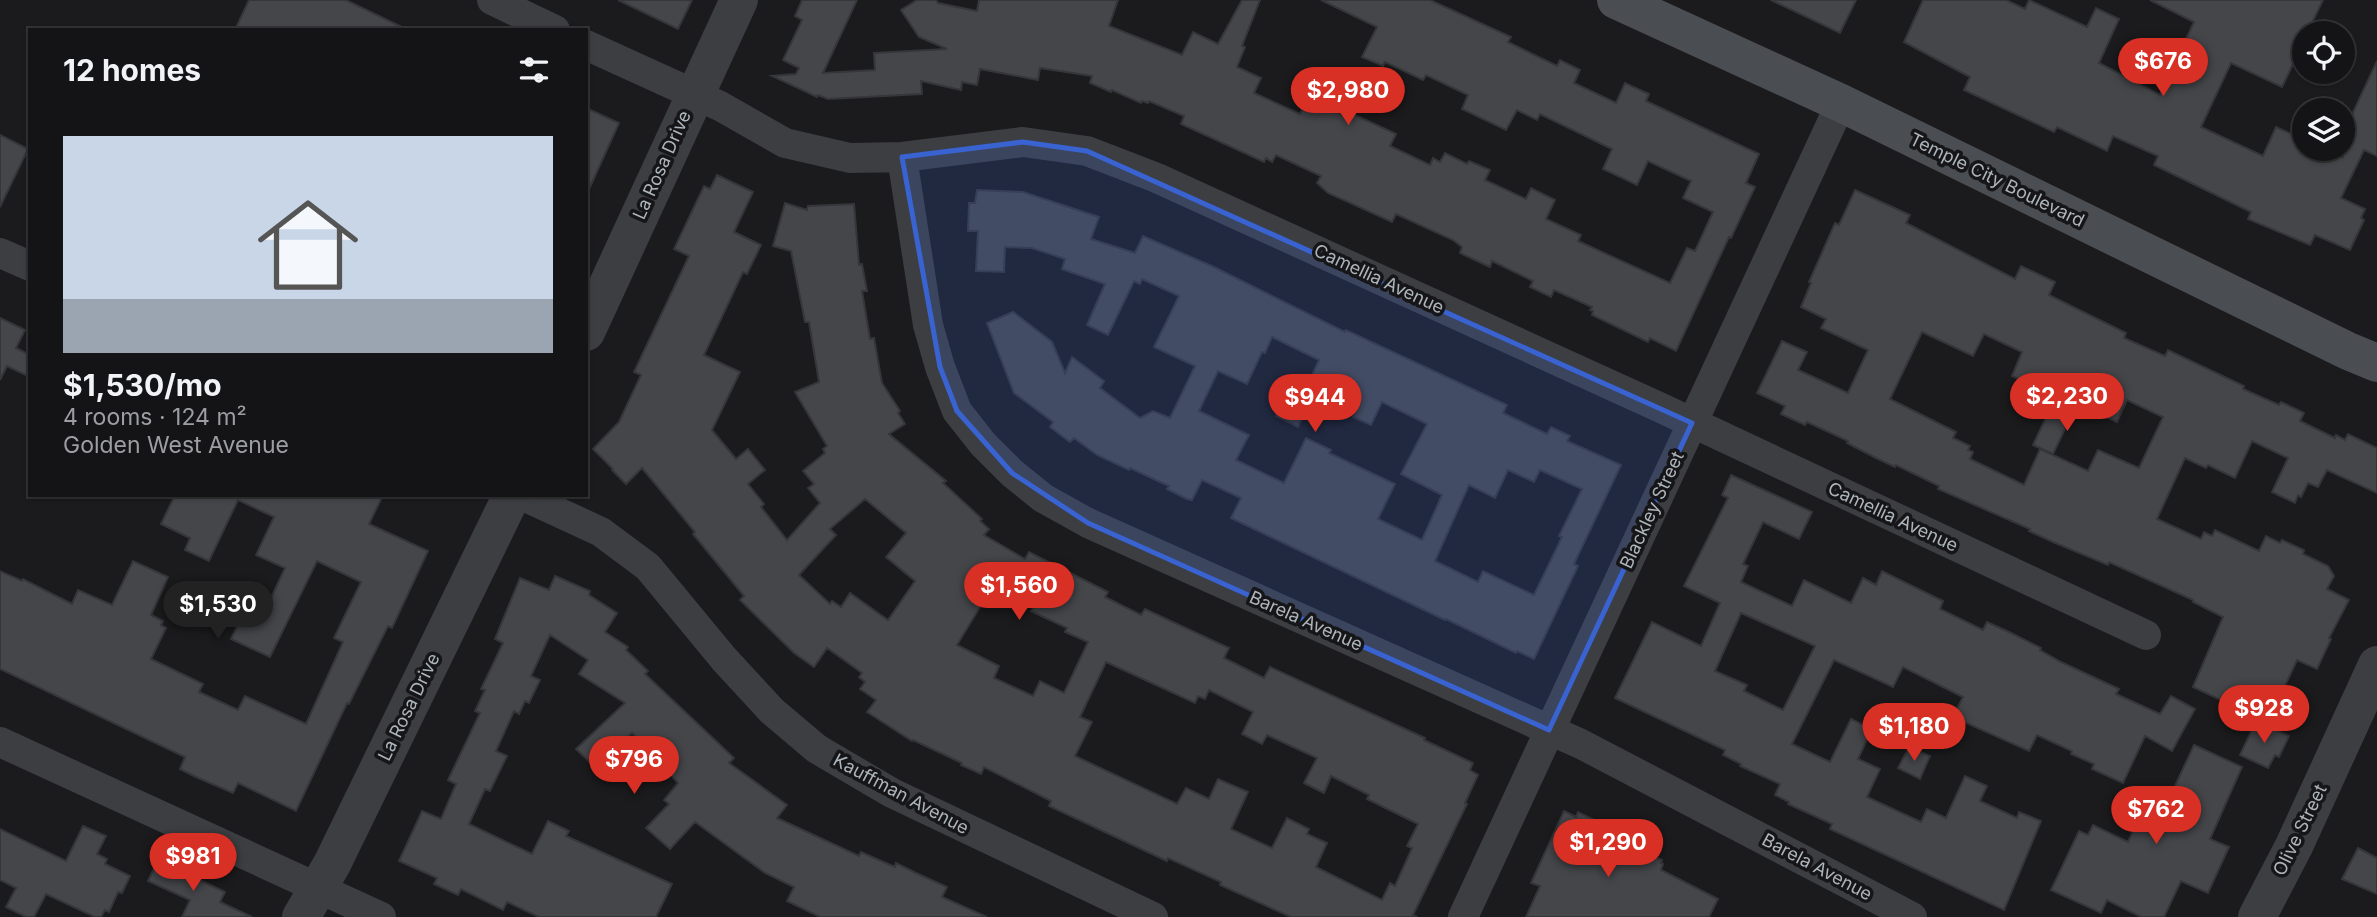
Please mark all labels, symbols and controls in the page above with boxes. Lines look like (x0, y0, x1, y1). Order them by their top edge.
map controls (2292, 21, 2355, 161)
button: locate (2292, 21, 2355, 84)
pin: $676 (2122, 38, 2204, 98)
text: $676 (2134, 47, 2192, 75)
icon: filters (515, 51, 553, 89)
text: 12 homes (63, 52, 201, 88)
pin: $2,980 (1291, 68, 1405, 127)
text: $2,980 (1307, 76, 1389, 104)
button: layers (2292, 98, 2355, 161)
street label: La Rosa Drive (628, 107, 695, 222)
street label: Temple City Boulevard (1906, 128, 2088, 231)
icon: home (245, 182, 371, 308)
street label: Camellia Avenue (1311, 239, 1448, 318)
text: $1,530/mo (63, 367, 222, 403)
pin: $944 (1274, 374, 1356, 434)
pin: $2,230 (2010, 374, 2124, 433)
text: $2,230 (2026, 382, 2108, 410)
text: $944 (1284, 383, 1346, 411)
text: 4 rooms · 124 m² (63, 403, 247, 431)
text: Golden West Avenue (63, 431, 289, 459)
street label: Blackley Street (1615, 448, 1688, 572)
street label: Camellia Avenue (1825, 477, 1962, 556)
pin: $1,560 (962, 562, 1076, 622)
text: $1,560 (980, 571, 1058, 599)
pin: $1,530 (161, 582, 275, 641)
street label: Barela Avenue (1246, 586, 1366, 655)
text: $1,530 (179, 590, 257, 618)
street label: La Rosa Drive (374, 650, 444, 764)
pin: $928 (2223, 686, 2305, 745)
text: $928 (2234, 694, 2294, 722)
pin: $1,180 (1857, 704, 1971, 763)
text: $1,180 (1879, 712, 1949, 740)
pin: $796 (593, 736, 675, 796)
text: $796 (605, 745, 663, 773)
street label: Kauffman Avenue (830, 749, 973, 838)
street label: Olive Street (2268, 781, 2331, 879)
pin: $762 (2115, 786, 2197, 846)
text: $762 (2127, 795, 2185, 823)
pin: $1,290 (1551, 820, 1665, 879)
text: $1,290 (1569, 828, 1647, 856)
street label: Barela Avenue (1759, 829, 1876, 904)
pin: $981 (152, 834, 234, 893)
text: $981 (166, 842, 220, 870)

